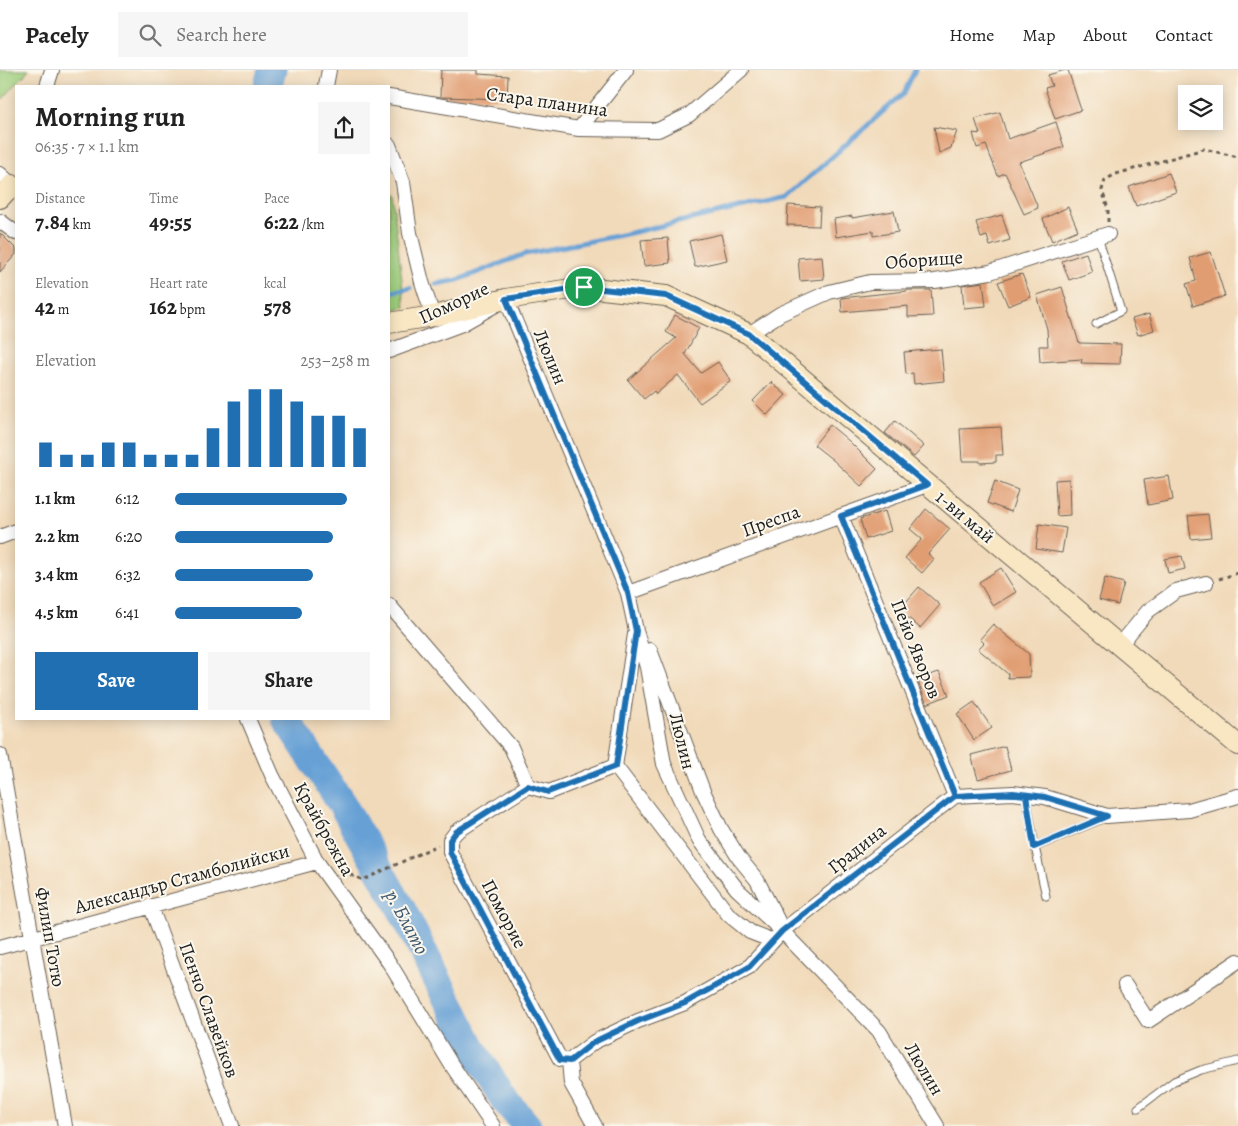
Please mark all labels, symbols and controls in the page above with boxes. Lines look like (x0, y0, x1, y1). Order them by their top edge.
search box (118, 12, 468, 57)
text: Pacely (25, 19, 88, 51)
icon: search (136, 21, 164, 49)
text: Search here (176, 22, 267, 48)
text: Home (949, 23, 994, 47)
text: Map (1022, 23, 1055, 47)
text: About (1083, 23, 1127, 47)
text: Contact (1155, 23, 1213, 47)
street label: Стара планина (484, 81, 610, 123)
map controls (1178, 85, 1223, 130)
button: layers (1178, 85, 1223, 130)
text: Morning run (35, 98, 185, 136)
button: share (318, 102, 370, 154)
text: 06:35 · 7 × 1.1 km (35, 136, 139, 158)
text: Distance (35, 189, 85, 208)
text: Time (149, 189, 178, 208)
text: Pace (264, 189, 290, 208)
text: 7.84 (35, 208, 70, 236)
text: 49:55 (149, 208, 192, 236)
text: 6:22 (264, 208, 299, 236)
text: km (70, 215, 91, 234)
text: /km (299, 215, 325, 234)
street label: Оборище (884, 244, 964, 276)
pin (563, 266, 605, 308)
icon: arrive (570, 273, 598, 301)
text: Elevation (35, 274, 89, 293)
text: Heart rate (149, 274, 208, 293)
text: kcal (264, 274, 286, 293)
street label: Поморие (415, 275, 493, 331)
text: 42 (35, 293, 55, 321)
text: 162 (149, 293, 177, 321)
text: 578 (264, 293, 292, 321)
text: m (55, 300, 69, 319)
text: bpm (177, 300, 206, 319)
street label: Люлин (527, 325, 573, 389)
text: Elevation (35, 350, 96, 372)
text: 253–258 m (300, 350, 370, 372)
street label: 1-ви май (930, 484, 1000, 550)
text: 1.1 km (35, 488, 75, 510)
text: 6:12 (115, 488, 139, 510)
street label: Преспа (738, 498, 804, 543)
text: 2.2 km (35, 526, 79, 548)
text: 6:20 (115, 526, 142, 548)
text: 3.4 km (35, 564, 78, 586)
text: 6:32 (115, 564, 140, 586)
street label: Пейо Яворов (884, 595, 948, 703)
text: 4.5 km (35, 602, 78, 624)
text: 6:41 (115, 602, 139, 624)
button: Save (35, 652, 198, 710)
button: Share (208, 652, 370, 710)
street label: Люлин (662, 710, 702, 772)
street label: Крайбрежна (287, 777, 361, 881)
street label: Градина (822, 818, 892, 880)
street label: Александър Стамболийски (71, 838, 292, 920)
street label: Поморие (475, 875, 533, 953)
water label: р. Блато (378, 884, 435, 959)
street label: Филип Тотю (28, 885, 72, 989)
street label: Пенчо Славейков (172, 939, 246, 1081)
street label: Люлин (898, 1038, 950, 1100)

